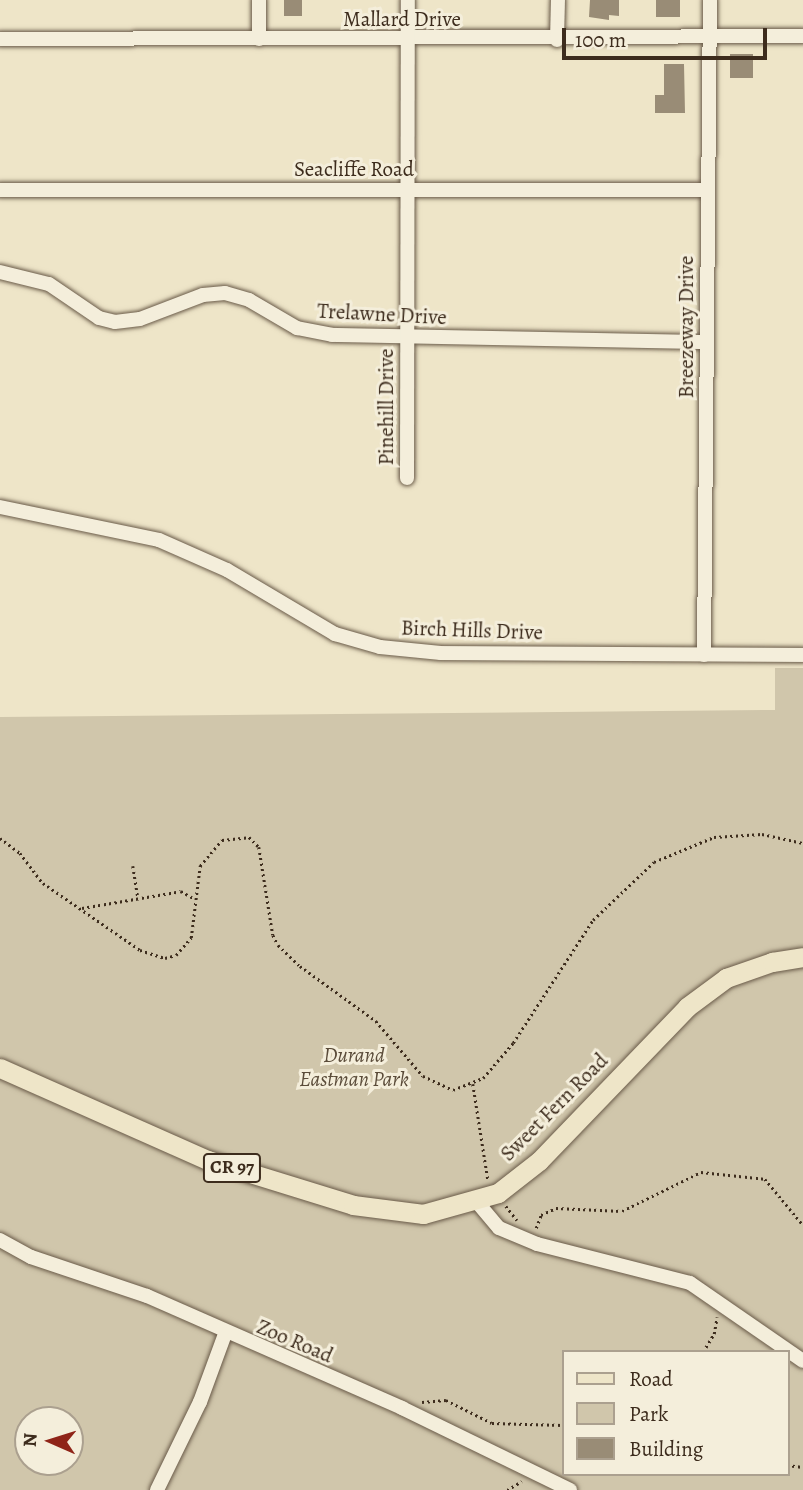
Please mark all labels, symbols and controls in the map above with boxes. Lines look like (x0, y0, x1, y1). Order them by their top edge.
street label: Mallard Drive (343, 6, 461, 32)
scale bar (565, 14, 770, 58)
text: 100 m (575, 26, 626, 54)
street label: Seacliffe Road (294, 156, 414, 182)
street label: Breezeway Drive (673, 256, 699, 398)
street label: Trelawne Drive (317, 298, 447, 330)
street label: Pinehill Drive (373, 349, 399, 465)
street label: Birch Hills Drive (401, 615, 543, 645)
park label: Durand Eastman Park (299, 1042, 409, 1092)
street label: Sweet Fern Road (495, 1048, 613, 1166)
road number: CR 97 (202, 1152, 262, 1184)
street label: Zoo Road (253, 1314, 337, 1368)
legend (562, 1350, 789, 1476)
text: Road (629, 1365, 673, 1393)
text: Park (629, 1400, 668, 1428)
north arrow (14, 1406, 84, 1476)
text: N (17, 1432, 43, 1448)
text: Building (629, 1435, 703, 1463)

